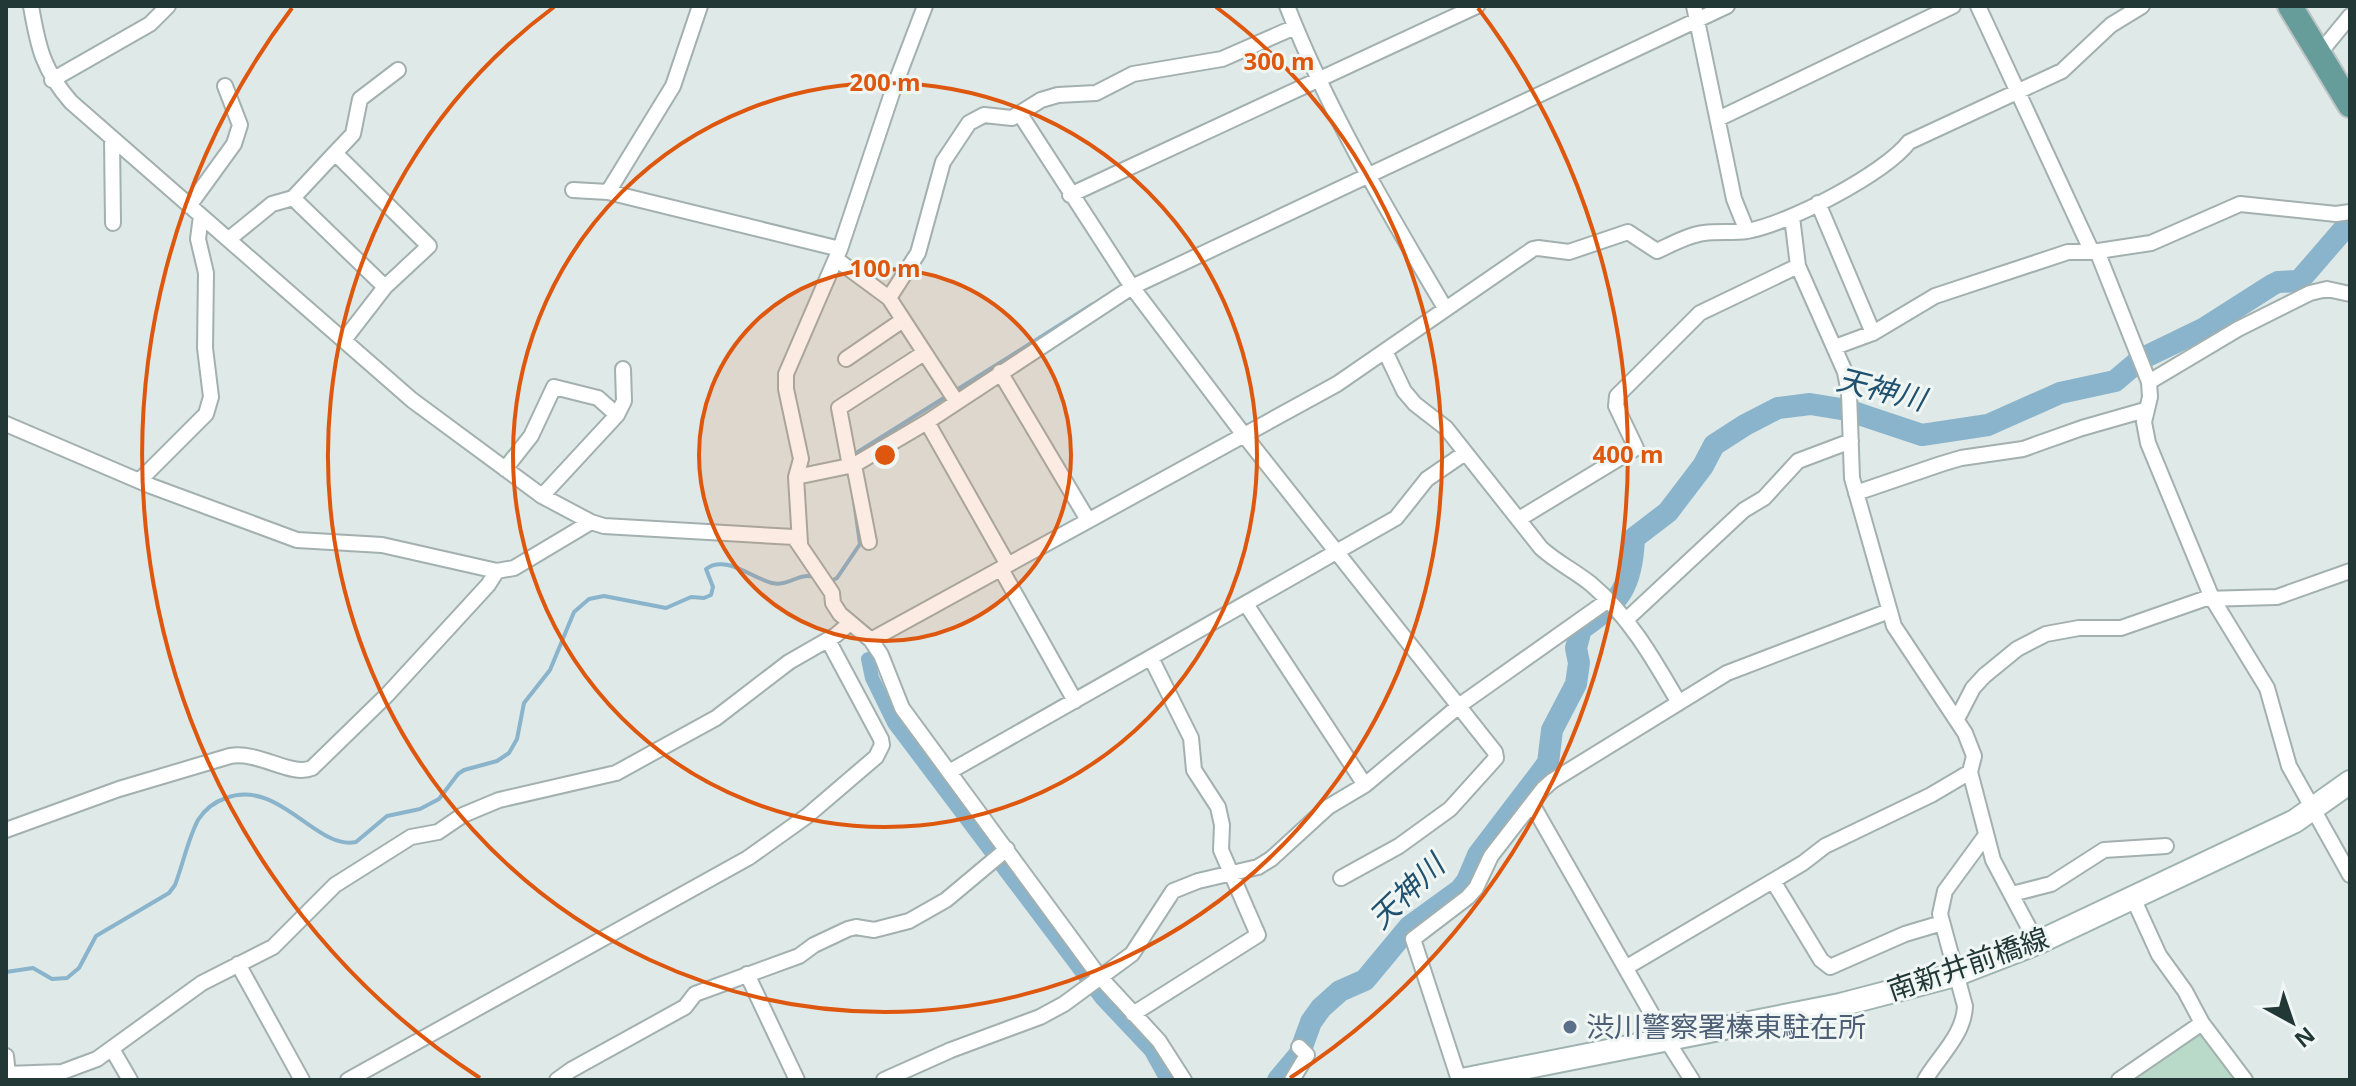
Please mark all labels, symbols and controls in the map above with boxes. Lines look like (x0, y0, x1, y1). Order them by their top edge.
text: 300 m (1244, 44, 1314, 77)
text: 200 m (850, 65, 920, 98)
text: 100 m (850, 251, 920, 284)
water label: 天神川 (1833, 358, 1933, 420)
text: 400 m (1593, 437, 1663, 470)
centre of rings (871, 441, 899, 469)
water label: 天神川 (1359, 843, 1455, 937)
street label: 南新井前橋線 (1882, 918, 2053, 1008)
north arrow (2252, 982, 2332, 1062)
place label: 渋川警察署榛東駐在所 (1586, 1007, 1866, 1045)
marker: 渋川警察署榛東駐在所 (1561, 1018, 1579, 1036)
text: N (2289, 1021, 2322, 1055)

